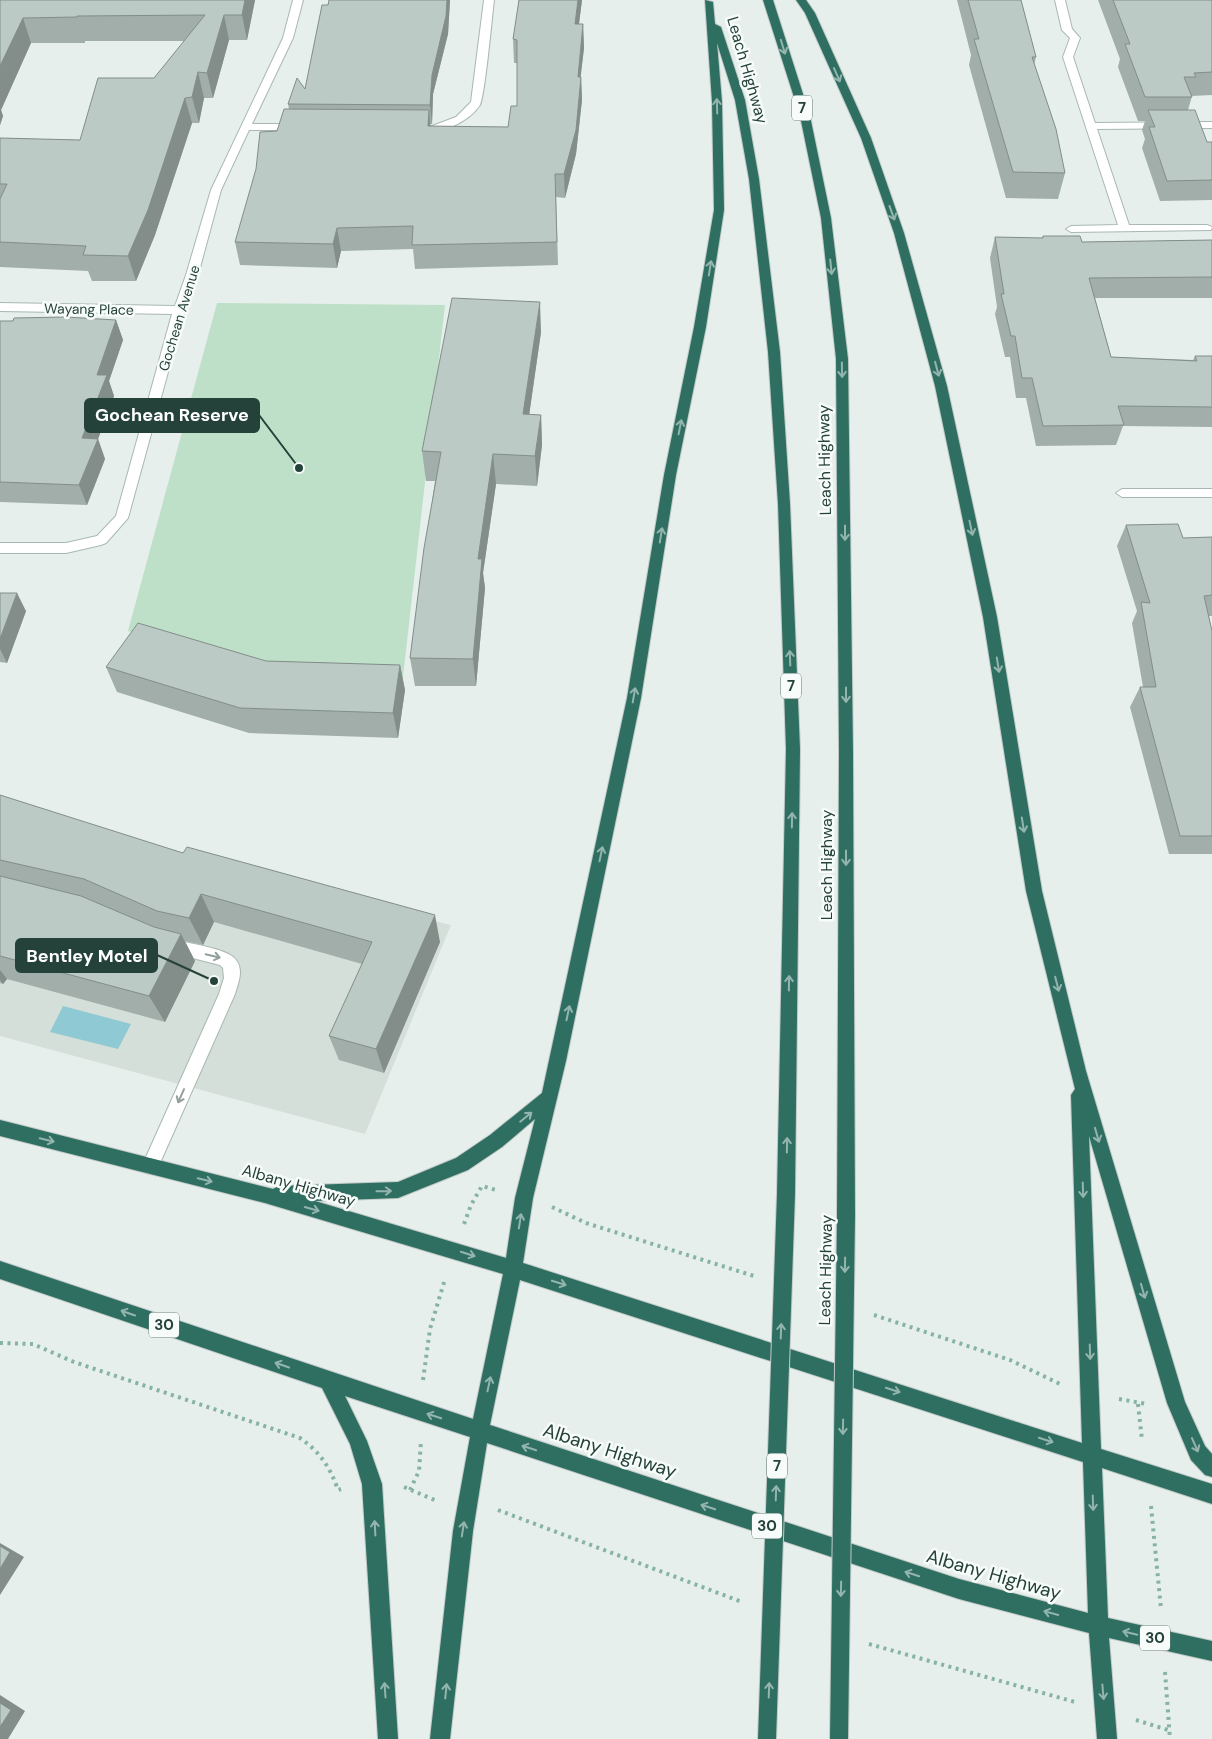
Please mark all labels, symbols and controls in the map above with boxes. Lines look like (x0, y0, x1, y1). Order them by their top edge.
street label: Leach Highway (722, 14, 773, 126)
one-way arrow (778, 38, 788, 54)
one-way arrow (833, 67, 843, 82)
road number: 7 (792, 96, 812, 120)
one-way arrow (712, 98, 721, 114)
one-way arrow (888, 205, 897, 220)
one-way arrow (826, 259, 836, 275)
one-way arrow (705, 260, 715, 276)
street label: Gochean Avenue (154, 263, 204, 373)
street label: Wayang Place (44, 299, 134, 319)
one-way arrow (933, 361, 942, 377)
one-way arrow (838, 362, 847, 378)
callout: Gochean Reserve (85, 399, 259, 432)
text: Gochean Reserve (95, 403, 249, 427)
street label: Leach Highway (813, 404, 836, 515)
one-way arrow (676, 420, 685, 436)
one-way arrow (967, 520, 976, 536)
one-way arrow (840, 524, 850, 540)
one-way arrow (656, 527, 666, 543)
one-way arrow (785, 650, 794, 666)
one-way arrow (993, 656, 1003, 672)
road number: 7 (781, 674, 801, 698)
one-way arrow (841, 686, 851, 703)
one-way arrow (630, 687, 640, 703)
street label: Leach Highway (816, 810, 837, 920)
one-way arrow (787, 812, 797, 828)
one-way arrow (1019, 817, 1029, 833)
one-way arrow (597, 846, 606, 862)
one-way arrow (841, 849, 851, 865)
callout: Bentley Motel (16, 939, 157, 972)
text: Bentley Motel (26, 944, 148, 968)
one-way arrow (205, 952, 221, 961)
one-way arrow (784, 975, 794, 991)
one-way arrow (1053, 976, 1062, 992)
one-way arrow (564, 1005, 573, 1021)
one-way arrow (175, 1088, 185, 1103)
one-way arrow (519, 1111, 532, 1122)
one-way arrow (1092, 1127, 1102, 1143)
one-way arrow (39, 1136, 55, 1145)
one-way arrow (782, 1137, 792, 1154)
street label: Albany Highway (240, 1159, 358, 1212)
one-way arrow (196, 1176, 212, 1185)
one-way arrow (1078, 1182, 1088, 1198)
one-way arrow (376, 1186, 392, 1195)
one-way arrow (304, 1204, 320, 1214)
one-way arrow (516, 1213, 526, 1229)
street label: Leach Highway (814, 1214, 837, 1326)
one-way arrow (460, 1250, 476, 1260)
one-way arrow (840, 1256, 850, 1272)
one-way arrow (551, 1279, 567, 1289)
one-way arrow (1138, 1283, 1148, 1299)
one-way arrow (121, 1308, 137, 1317)
road number: 30 (149, 1312, 179, 1338)
one-way arrow (777, 1323, 786, 1339)
one-way arrow (1085, 1344, 1094, 1360)
one-way arrow (274, 1360, 290, 1370)
one-way arrow (485, 1376, 495, 1392)
one-way arrow (885, 1386, 900, 1395)
one-way arrow (426, 1411, 442, 1420)
street label: Albany Highway (540, 1417, 680, 1484)
one-way arrow (838, 1418, 848, 1435)
one-way arrow (1038, 1435, 1054, 1445)
one-way arrow (1190, 1437, 1200, 1452)
one-way arrow (522, 1442, 538, 1452)
road number: 7 (767, 1454, 787, 1478)
one-way arrow (771, 1485, 780, 1501)
one-way arrow (1088, 1495, 1097, 1511)
one-way arrow (701, 1501, 717, 1511)
road number: 30 (752, 1514, 782, 1538)
one-way arrow (370, 1520, 379, 1536)
one-way arrow (459, 1521, 469, 1537)
street label: Albany Highway (924, 1543, 1065, 1606)
one-way arrow (905, 1569, 921, 1578)
one-way arrow (836, 1581, 846, 1597)
one-way arrow (1043, 1608, 1059, 1617)
road number: 30 (1140, 1626, 1170, 1650)
one-way arrow (1123, 1628, 1139, 1637)
one-way arrow (380, 1683, 389, 1699)
one-way arrow (441, 1683, 451, 1699)
one-way arrow (764, 1683, 773, 1699)
one-way arrow (1099, 1683, 1108, 1699)

